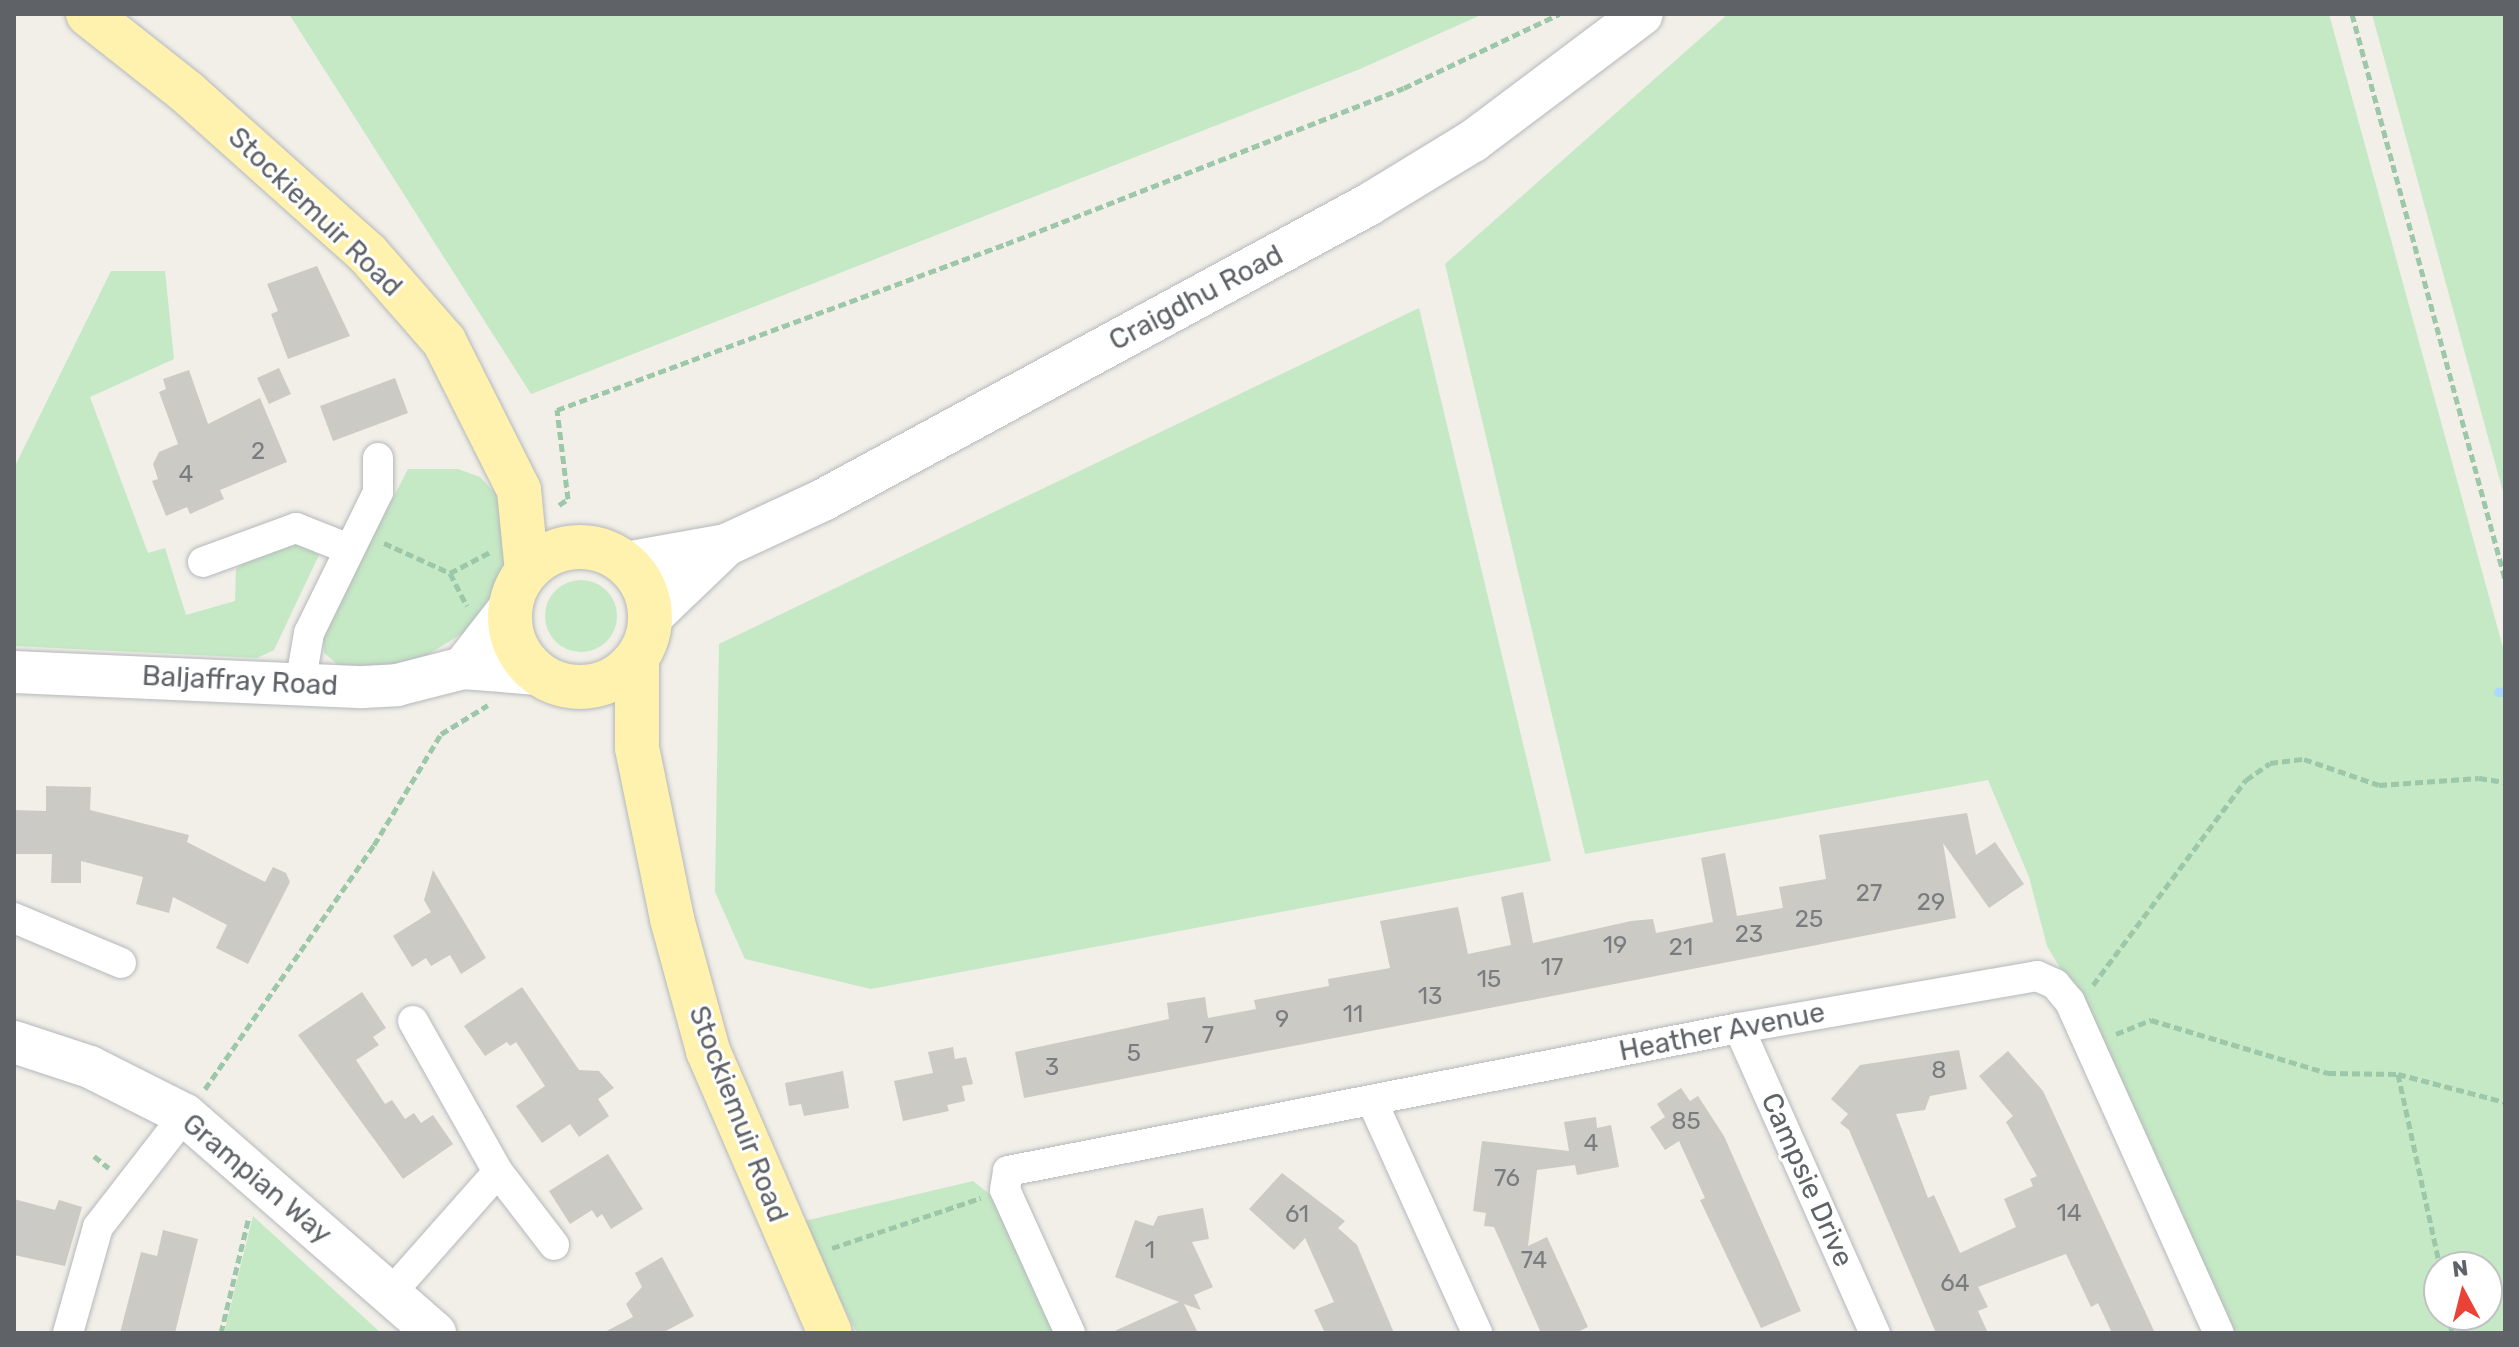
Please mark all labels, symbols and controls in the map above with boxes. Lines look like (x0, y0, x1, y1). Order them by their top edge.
street label: Stockiemuir Road (221, 120, 409, 304)
street label: Craigdhu Road (1103, 238, 1289, 358)
house number: 2 (251, 438, 265, 466)
house number: 4 (179, 461, 193, 489)
street label: Baljaffray Road (141, 659, 339, 703)
house number: 27 (1856, 880, 1882, 908)
house number: 29 (1917, 889, 1945, 917)
house number: 25 (1795, 906, 1823, 934)
house number: 23 (1735, 921, 1763, 949)
house number: 19 (1603, 932, 1627, 960)
house number: 21 (1669, 934, 1693, 962)
house number: 17 (1541, 954, 1563, 982)
house number: 15 (1477, 966, 1501, 994)
house number: 13 (1418, 983, 1442, 1011)
street label: Heather Avenue (1616, 995, 1828, 1069)
street label: Stockiemuir Road (681, 1001, 795, 1227)
house number: 11 (1343, 1001, 1363, 1029)
house number: 9 (1275, 1006, 1289, 1034)
house number: 7 (1202, 1022, 1214, 1050)
house number: 5 (1127, 1040, 1141, 1068)
house number: 3 (1045, 1054, 1059, 1082)
house number: 8 (1931, 1057, 1947, 1085)
street label: Campsie Drive (1754, 1088, 1860, 1272)
street label: Grampian Way (175, 1107, 339, 1251)
house number: 85 (1671, 1108, 1701, 1136)
house number: 4 (1584, 1130, 1598, 1158)
house number: 76 (1494, 1165, 1520, 1193)
house number: 14 (2056, 1200, 2082, 1228)
house number: 61 (1285, 1201, 1309, 1229)
house number: 1 (1145, 1237, 1155, 1265)
house number: 74 (1521, 1247, 1547, 1275)
north arrow (2423, 1251, 2503, 1331)
text: N (2451, 1254, 2470, 1283)
house number: 64 (1940, 1270, 1970, 1298)

